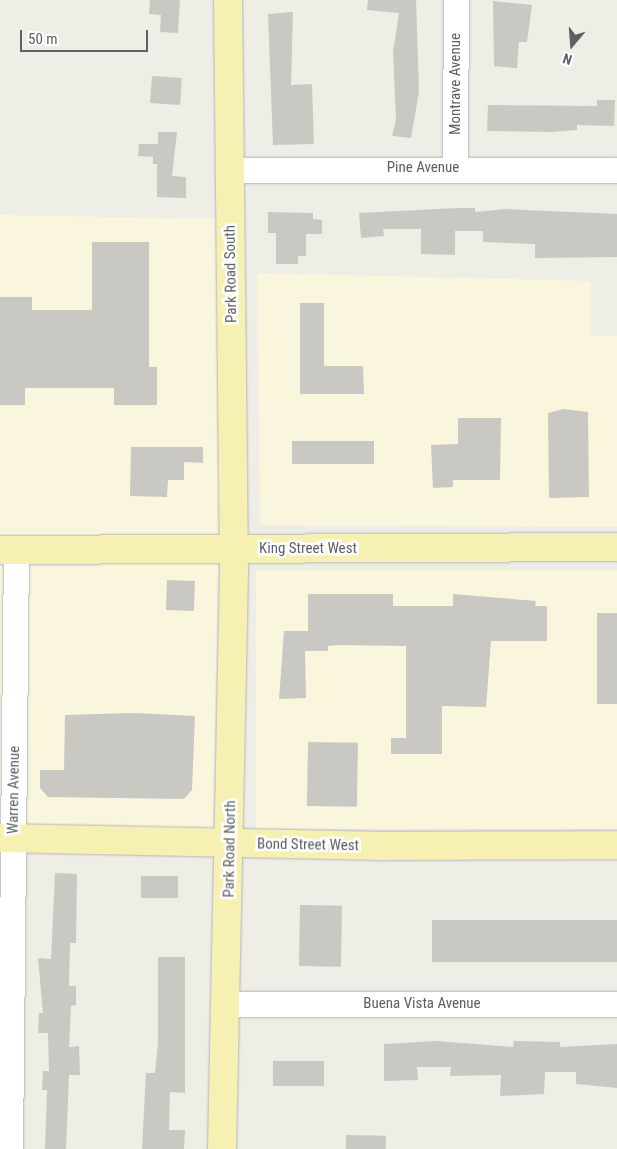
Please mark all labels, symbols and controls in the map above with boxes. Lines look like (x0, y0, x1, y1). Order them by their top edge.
scale bar (22, 20, 150, 52)
north arrow (547, 20, 597, 70)
text: 50 m (28, 30, 58, 48)
street label: Montrave Avenue (447, 33, 465, 135)
text: N (561, 50, 574, 68)
street label: Pine Avenue (387, 159, 459, 177)
street label: Park Road South (221, 225, 241, 323)
street label: King Street West (259, 540, 357, 558)
street label: Warren Avenue (4, 746, 24, 834)
street label: Park Road North (220, 800, 240, 898)
street label: Bond Street West (257, 835, 359, 855)
street label: Buena Vista Avenue (363, 995, 481, 1013)

